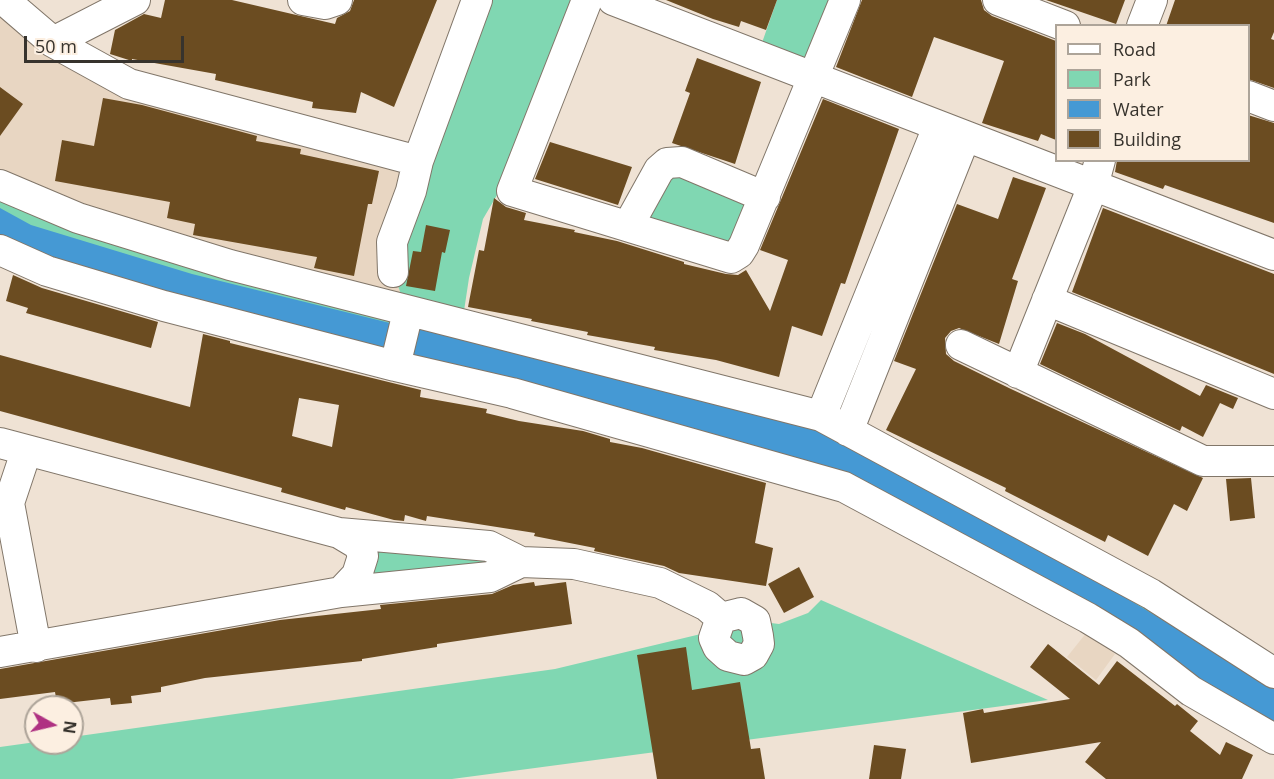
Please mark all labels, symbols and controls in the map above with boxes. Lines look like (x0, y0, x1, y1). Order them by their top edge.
scale bar (27, 24, 188, 62)
legend (1055, 24, 1250, 162)
text: 50 m (35, 34, 77, 58)
text: Road (1113, 37, 1156, 61)
text: Park (1113, 67, 1151, 91)
text: Water (1113, 97, 1164, 121)
text: Building (1113, 127, 1181, 151)
north arrow (24, 695, 84, 755)
text: N (58, 719, 82, 735)

